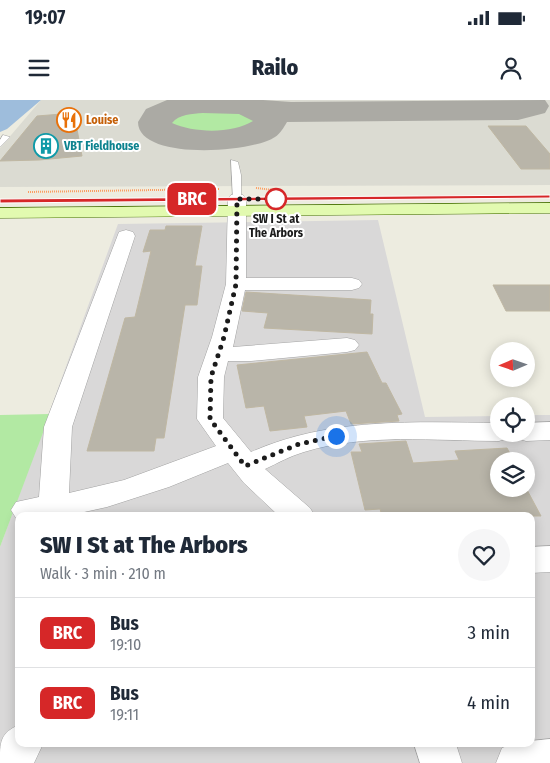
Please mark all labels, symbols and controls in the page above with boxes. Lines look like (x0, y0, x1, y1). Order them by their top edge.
text: 19:07 (25, 6, 65, 29)
icon: menu (25, 54, 53, 82)
text: Railo (252, 54, 298, 81)
icon: person (497, 54, 525, 82)
restaurant icon: Louise (56, 107, 82, 133)
place label: Louise (86, 113, 118, 127)
building icon: VBT Fieldhouse (33, 133, 59, 159)
place label: VBT Fieldhouse (63, 139, 139, 153)
line badge: BRC (163, 183, 221, 215)
text: BRC (177, 188, 207, 210)
marker: SW I St at The Arbors (265, 188, 287, 210)
place label: SW I St at The Arbors (249, 212, 304, 240)
north arrow (490, 342, 535, 388)
map controls (490, 342, 535, 497)
button: locate (490, 397, 535, 442)
your location (324, 424, 349, 449)
button: layers (490, 452, 535, 497)
button: heart (458, 529, 510, 581)
text: SW I St at The Arbors (40, 531, 248, 559)
text: Walk · 3 min · 210 m (40, 564, 166, 583)
text: Bus (110, 612, 139, 635)
text: 3 min (468, 621, 510, 644)
text: BRC (53, 622, 82, 644)
text: 19:10 (110, 635, 141, 654)
text: Bus (110, 682, 139, 705)
text: 4 min (467, 691, 510, 714)
text: BRC (53, 692, 82, 714)
text: 19:11 (110, 705, 139, 724)

